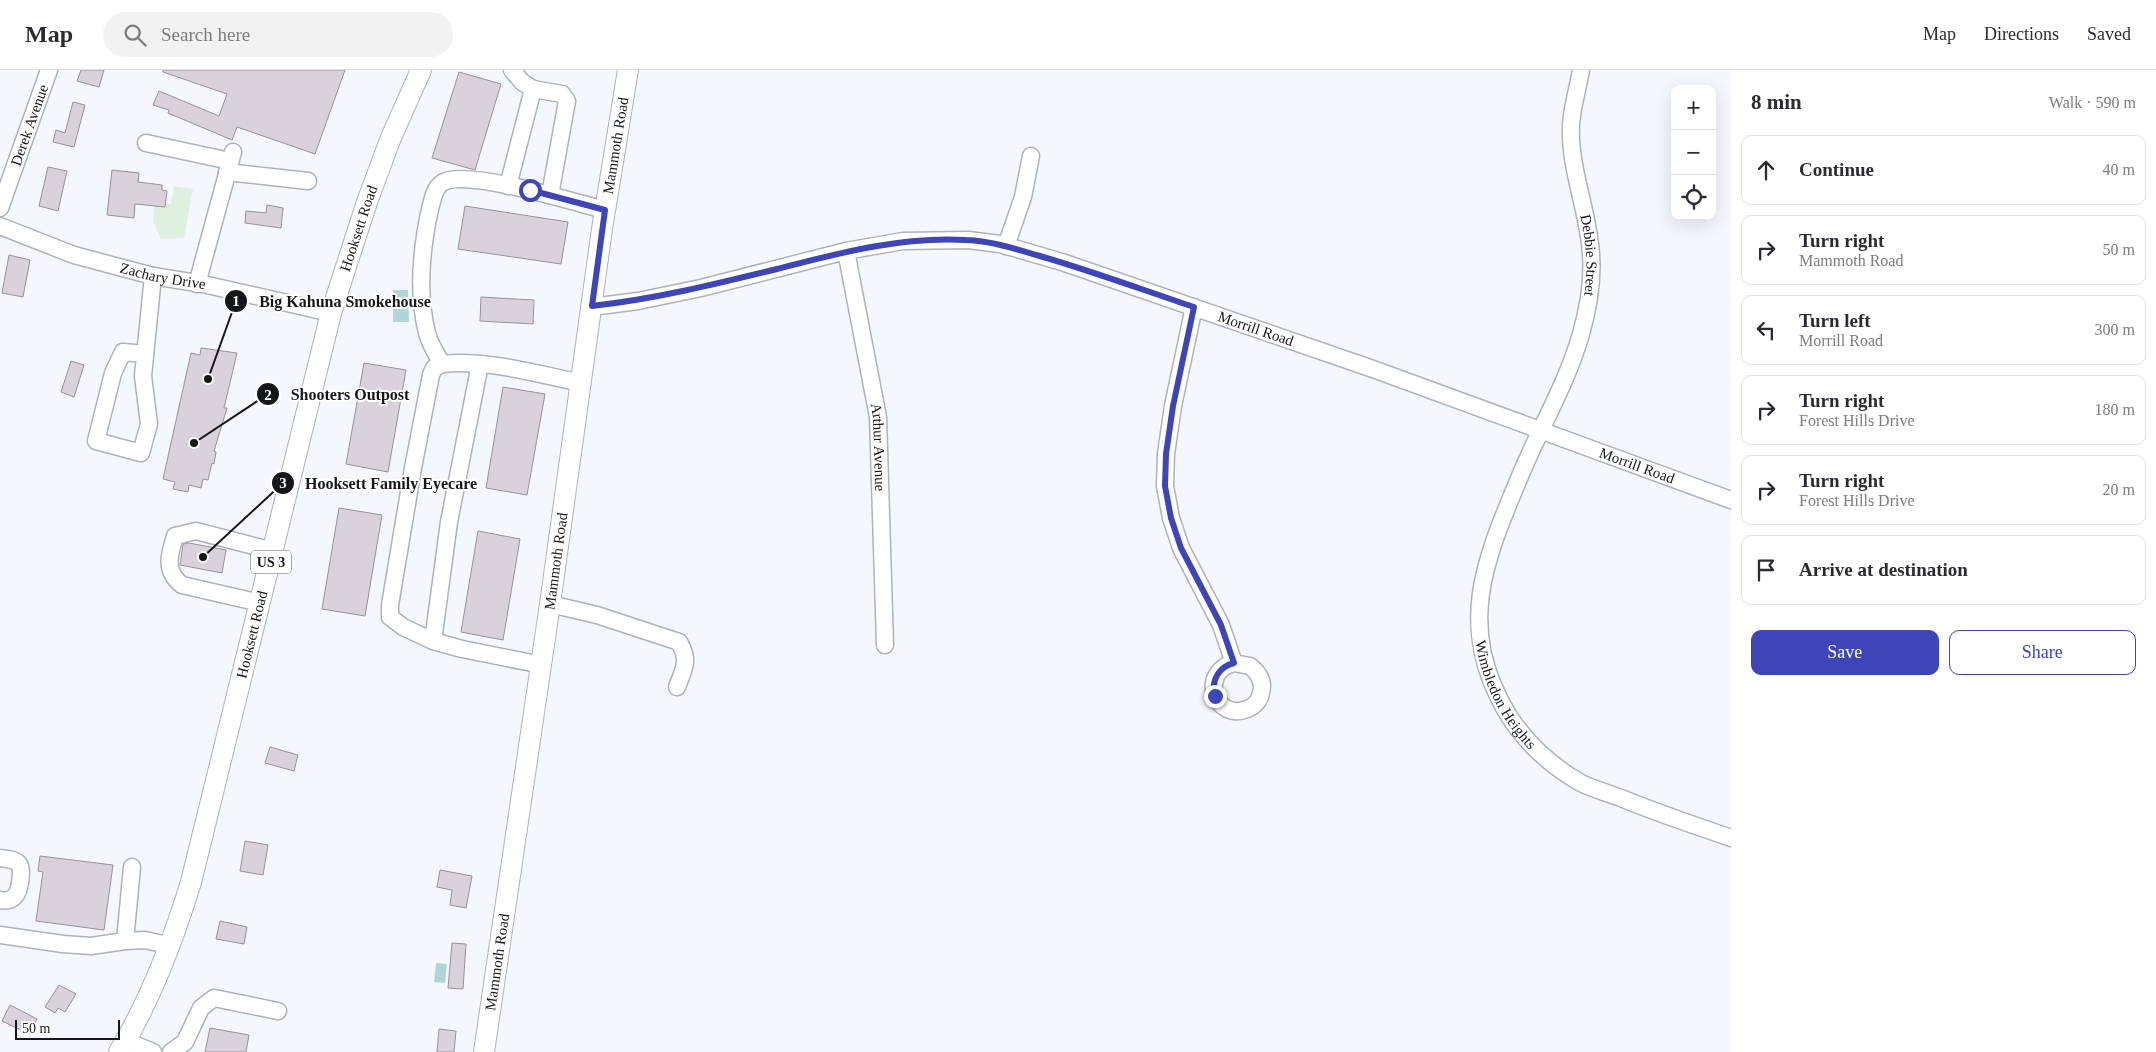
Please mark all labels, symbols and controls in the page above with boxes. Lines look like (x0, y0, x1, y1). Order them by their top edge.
search box (103, 12, 453, 57)
text: Map (25, 21, 73, 47)
icon: search (121, 21, 149, 49)
text: Search here (161, 24, 250, 45)
text: Map (1923, 24, 1956, 44)
text: Directions (1984, 24, 2059, 44)
text: Saved (2087, 24, 2131, 44)
street label: Derek Avenue (8, 82, 51, 168)
map controls (1671, 85, 1716, 220)
button: + (1671, 85, 1716, 130)
text: 8 min (1751, 90, 1802, 114)
text: Walk · 590 m (2049, 94, 2136, 111)
street label: Mammoth Road (600, 95, 632, 195)
button: − (1671, 130, 1716, 175)
icon: ahead (1752, 156, 1780, 184)
text: Continue (1799, 159, 1874, 180)
text: 40 m (2103, 161, 2135, 178)
button: locate (1671, 175, 1716, 220)
route start (519, 179, 542, 202)
street label: Hooksett Road (337, 183, 381, 273)
street label: Debbie Street (1577, 213, 1599, 298)
text: Turn right (1799, 230, 1884, 251)
icon: right (1752, 236, 1780, 264)
text: 50 m (2103, 241, 2135, 258)
text: Mammoth Road (1799, 252, 1903, 269)
street label: Zachary Drive (118, 260, 207, 292)
callout: Big Kahuna Smokehouse (224, 285, 441, 316)
text: 1 (232, 293, 240, 309)
text: Big Kahuna Smokehouse (259, 293, 431, 311)
street label: Morrill Road (1216, 308, 1296, 349)
text: Turn left (1799, 310, 1871, 331)
icon: left (1752, 316, 1780, 344)
text: 300 m (2095, 321, 2135, 338)
text: Morrill Road (1799, 332, 1883, 349)
callout: Shooters Outpost (256, 379, 420, 410)
text: Shooters Outpost (291, 386, 410, 404)
text: 2 (264, 387, 272, 403)
text: Turn right (1799, 390, 1884, 411)
icon: right (1752, 396, 1780, 424)
street label: Arthur Avenue (867, 401, 888, 492)
text: 180 m (2095, 401, 2135, 418)
text: Forest Hills Drive (1799, 412, 1915, 429)
street label: Morrill Road (1597, 445, 1677, 487)
callout: Hooksett Family Eyecare (270, 467, 487, 498)
text: Turn right (1799, 470, 1884, 491)
text: 3 (279, 475, 287, 491)
text: Hooksett Family Eyecare (305, 475, 477, 493)
icon: right (1752, 476, 1780, 504)
text: 20 m (2103, 481, 2135, 498)
text: Forest Hills Drive (1799, 492, 1915, 509)
street label: Mammoth Road (541, 511, 571, 611)
road number: US 3 (251, 551, 291, 574)
icon: arrive (1752, 556, 1780, 584)
text: Arrive at destination (1799, 559, 1968, 580)
street label: Hooksett Road (233, 589, 271, 680)
button: Save (1751, 630, 1939, 675)
button: Share (1949, 630, 2136, 675)
street label: Wimbledon Heights (1473, 639, 1539, 752)
route end (1204, 685, 1227, 708)
street label: Mammoth Road (482, 912, 512, 1012)
scale bar (15, 1017, 120, 1040)
text: 50 m (22, 1021, 50, 1036)

